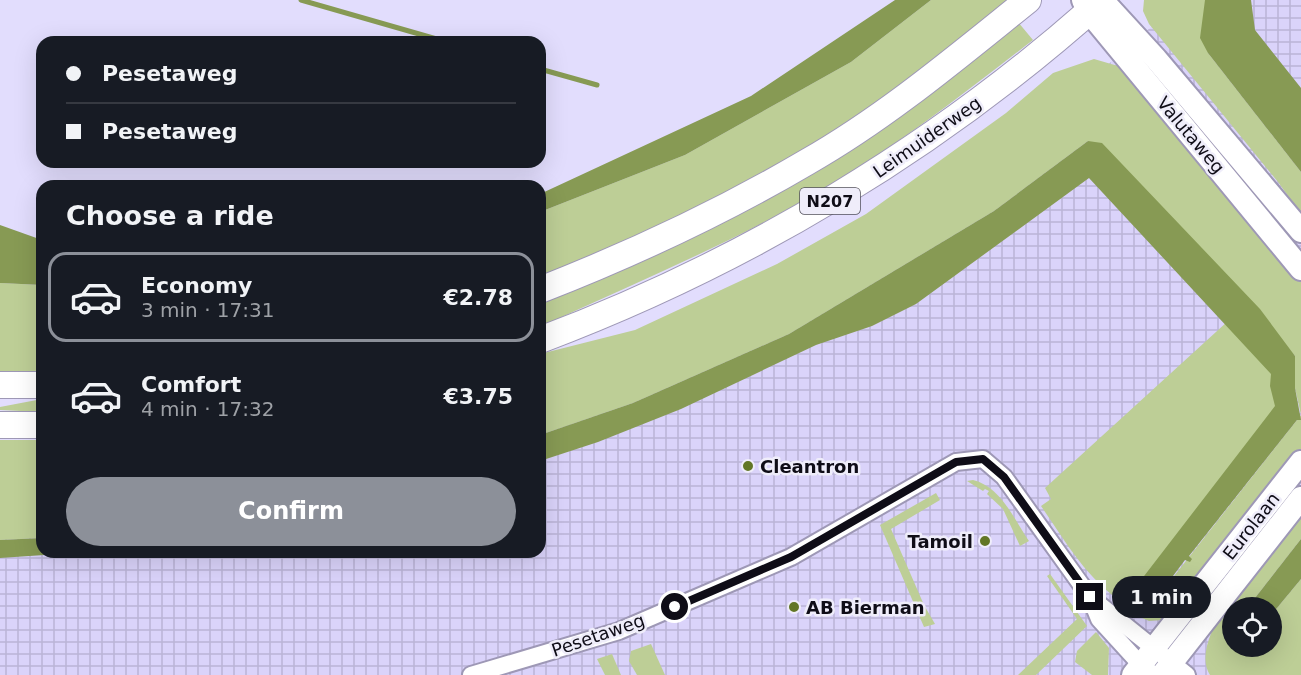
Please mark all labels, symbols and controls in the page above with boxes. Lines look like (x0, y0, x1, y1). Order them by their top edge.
text: Pesetaweg (102, 61, 237, 86)
street label: Leimuiderweg (869, 92, 985, 182)
street label: Valutaweg (1153, 92, 1229, 178)
text: Pesetaweg (102, 119, 237, 144)
road number: N207 (800, 188, 860, 214)
text: Choose a ride (66, 200, 274, 231)
icon: car (69, 270, 123, 324)
text: Economy (141, 273, 252, 298)
text: €2.78 (443, 285, 513, 310)
text: 3 min · 17:31 (141, 298, 275, 322)
icon: car (69, 369, 123, 423)
text: Comfort (141, 372, 241, 397)
text: €3.75 (443, 384, 513, 409)
text: 4 min · 17:32 (141, 397, 275, 421)
place label: Cleantron (760, 456, 859, 477)
marker: Cleantron (741, 459, 755, 473)
button: Confirm (66, 477, 516, 546)
street label: Eurolaan (1218, 488, 1284, 564)
place label: Tamoil (907, 531, 973, 552)
marker: Tamoil (978, 534, 992, 548)
callout: 1 min (1111, 576, 1210, 618)
route end (1076, 583, 1103, 610)
text: 1 min (1130, 585, 1193, 609)
route start (661, 593, 688, 620)
place label: AB Bierman (806, 597, 925, 618)
map controls (1222, 597, 1282, 657)
button: locate (1222, 597, 1282, 657)
marker: AB Bierman (787, 600, 801, 614)
street label: Pesetaweg (549, 609, 647, 661)

